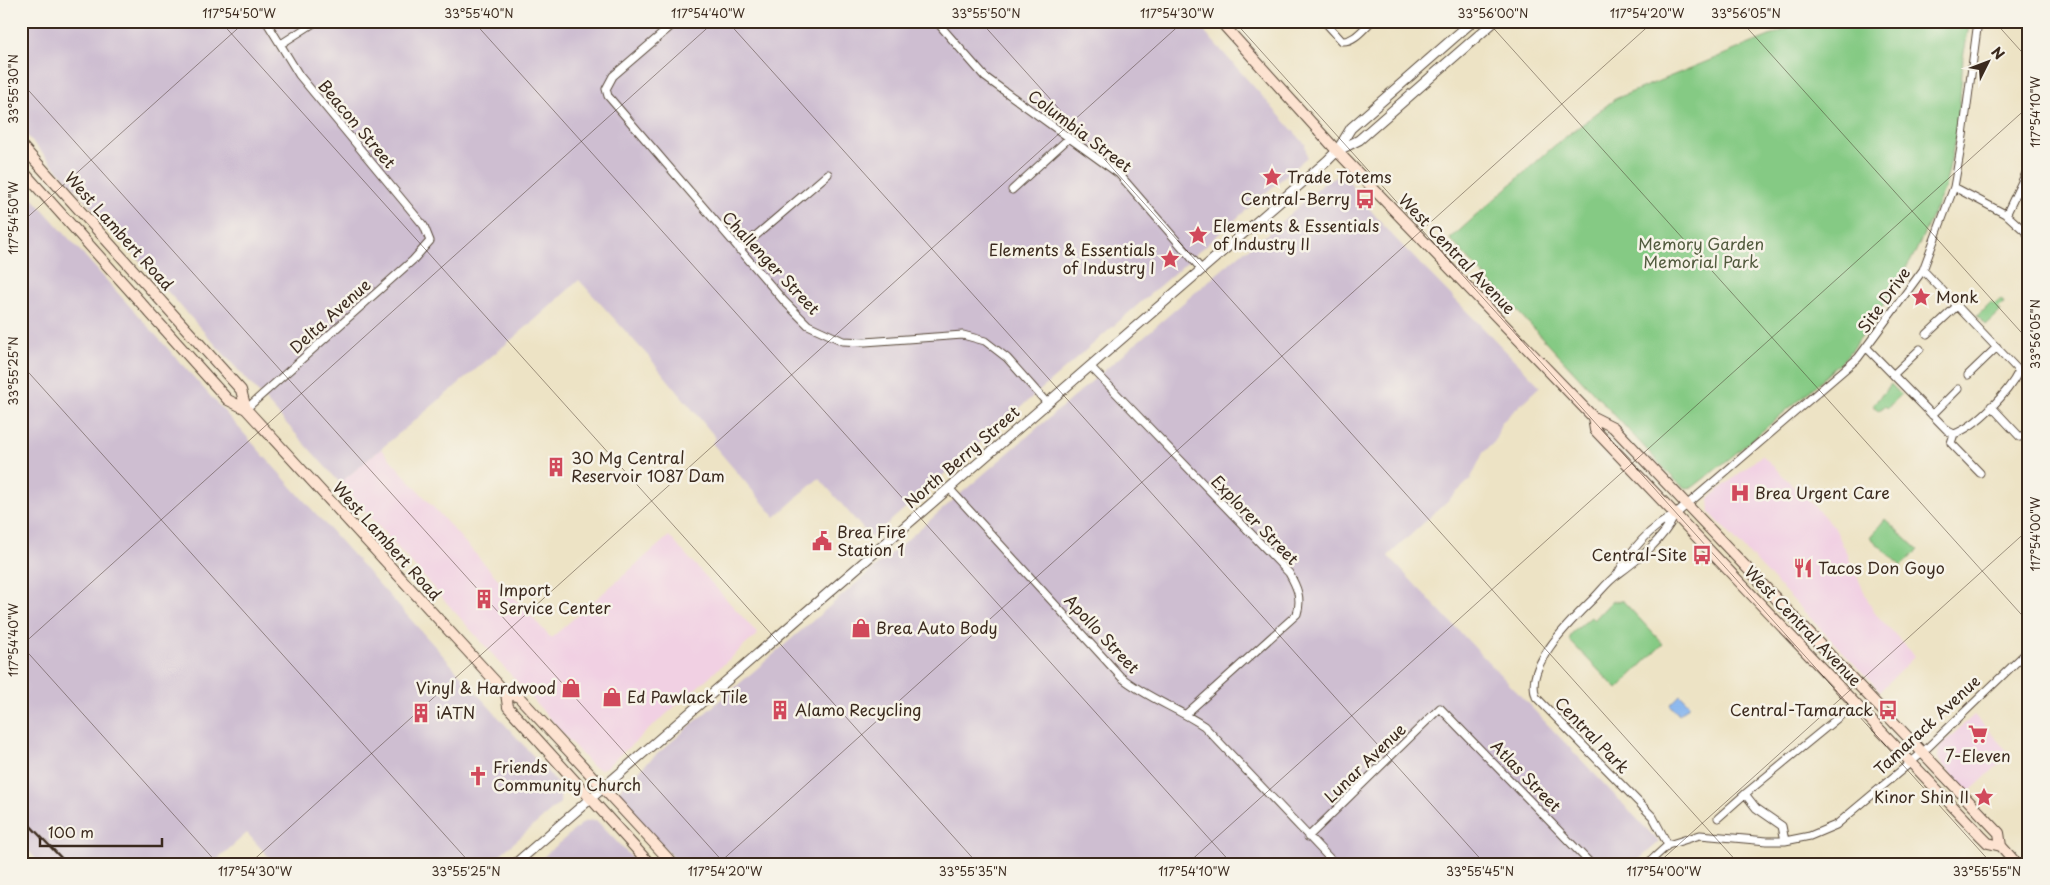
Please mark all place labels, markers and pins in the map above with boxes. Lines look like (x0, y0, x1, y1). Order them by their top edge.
place label: Trade Totems (1287, 164, 1392, 188)
place icon: Trade Totems (1261, 166, 1283, 188)
place label: Central-Berry (1241, 186, 1350, 210)
bus stop icon: Central-Berry (1354, 188, 1376, 210)
place label: Elements & Essentials of Industry II (1213, 213, 1379, 255)
place icon: Elements & Essentials of Industry II (1187, 224, 1209, 246)
place label: Elements & Essentials of Industry I (989, 237, 1155, 279)
place icon: Elements & Essentials of Industry I (1159, 248, 1181, 270)
place label: Monk (1936, 284, 1978, 308)
place icon: Monk (1910, 286, 1932, 308)
place label: 30 Mg Central Reservoir 1087 Dam (571, 445, 725, 487)
building icon: 30 Mg Central Reservoir 1087 Dam (545, 456, 567, 478)
place label: Brea Urgent Care (1755, 480, 1890, 504)
hospital icon: Brea Urgent Care (1729, 482, 1751, 504)
place label: Brea Fire Station 1 (837, 519, 906, 561)
public building icon: Brea Fire Station 1 (811, 530, 833, 552)
place label: Central-Site (1592, 542, 1687, 566)
bus stop icon: Central-Site (1691, 544, 1713, 566)
place label: Tacos Don Goyo (1818, 555, 1945, 579)
restaurant icon: Tacos Don Goyo (1792, 557, 1814, 579)
place label: Import Service Center (499, 577, 611, 619)
building icon: Import Service Center (473, 588, 495, 610)
place label: Brea Auto Body (876, 615, 998, 639)
shop icon: Brea Auto Body (850, 617, 872, 639)
place label: Vinyl & Hardwood (416, 675, 556, 699)
shop icon: Vinyl & Hardwood (560, 677, 582, 699)
place label: Ed Pawlack Tile (627, 684, 748, 708)
shop icon: Ed Pawlack Tile (601, 686, 623, 708)
place label: Alamo Recycling (795, 697, 922, 721)
place label: Central-Tamarack (1730, 697, 1873, 721)
building icon: Alamo Recycling (769, 699, 791, 721)
bus stop icon: Central-Tamarack (1877, 699, 1899, 721)
place label: iATN (436, 700, 475, 724)
building icon: iATN (410, 702, 432, 724)
supermarket icon: 7-Eleven (1967, 723, 1989, 745)
place label: 7-Eleven (1945, 743, 2011, 767)
place label: Friends Community Church (493, 754, 641, 796)
church icon: Friends Community Church (467, 765, 489, 787)
place label: Kinor Shin II (1874, 784, 1969, 808)
place icon: Kinor Shin II (1973, 786, 1995, 808)

